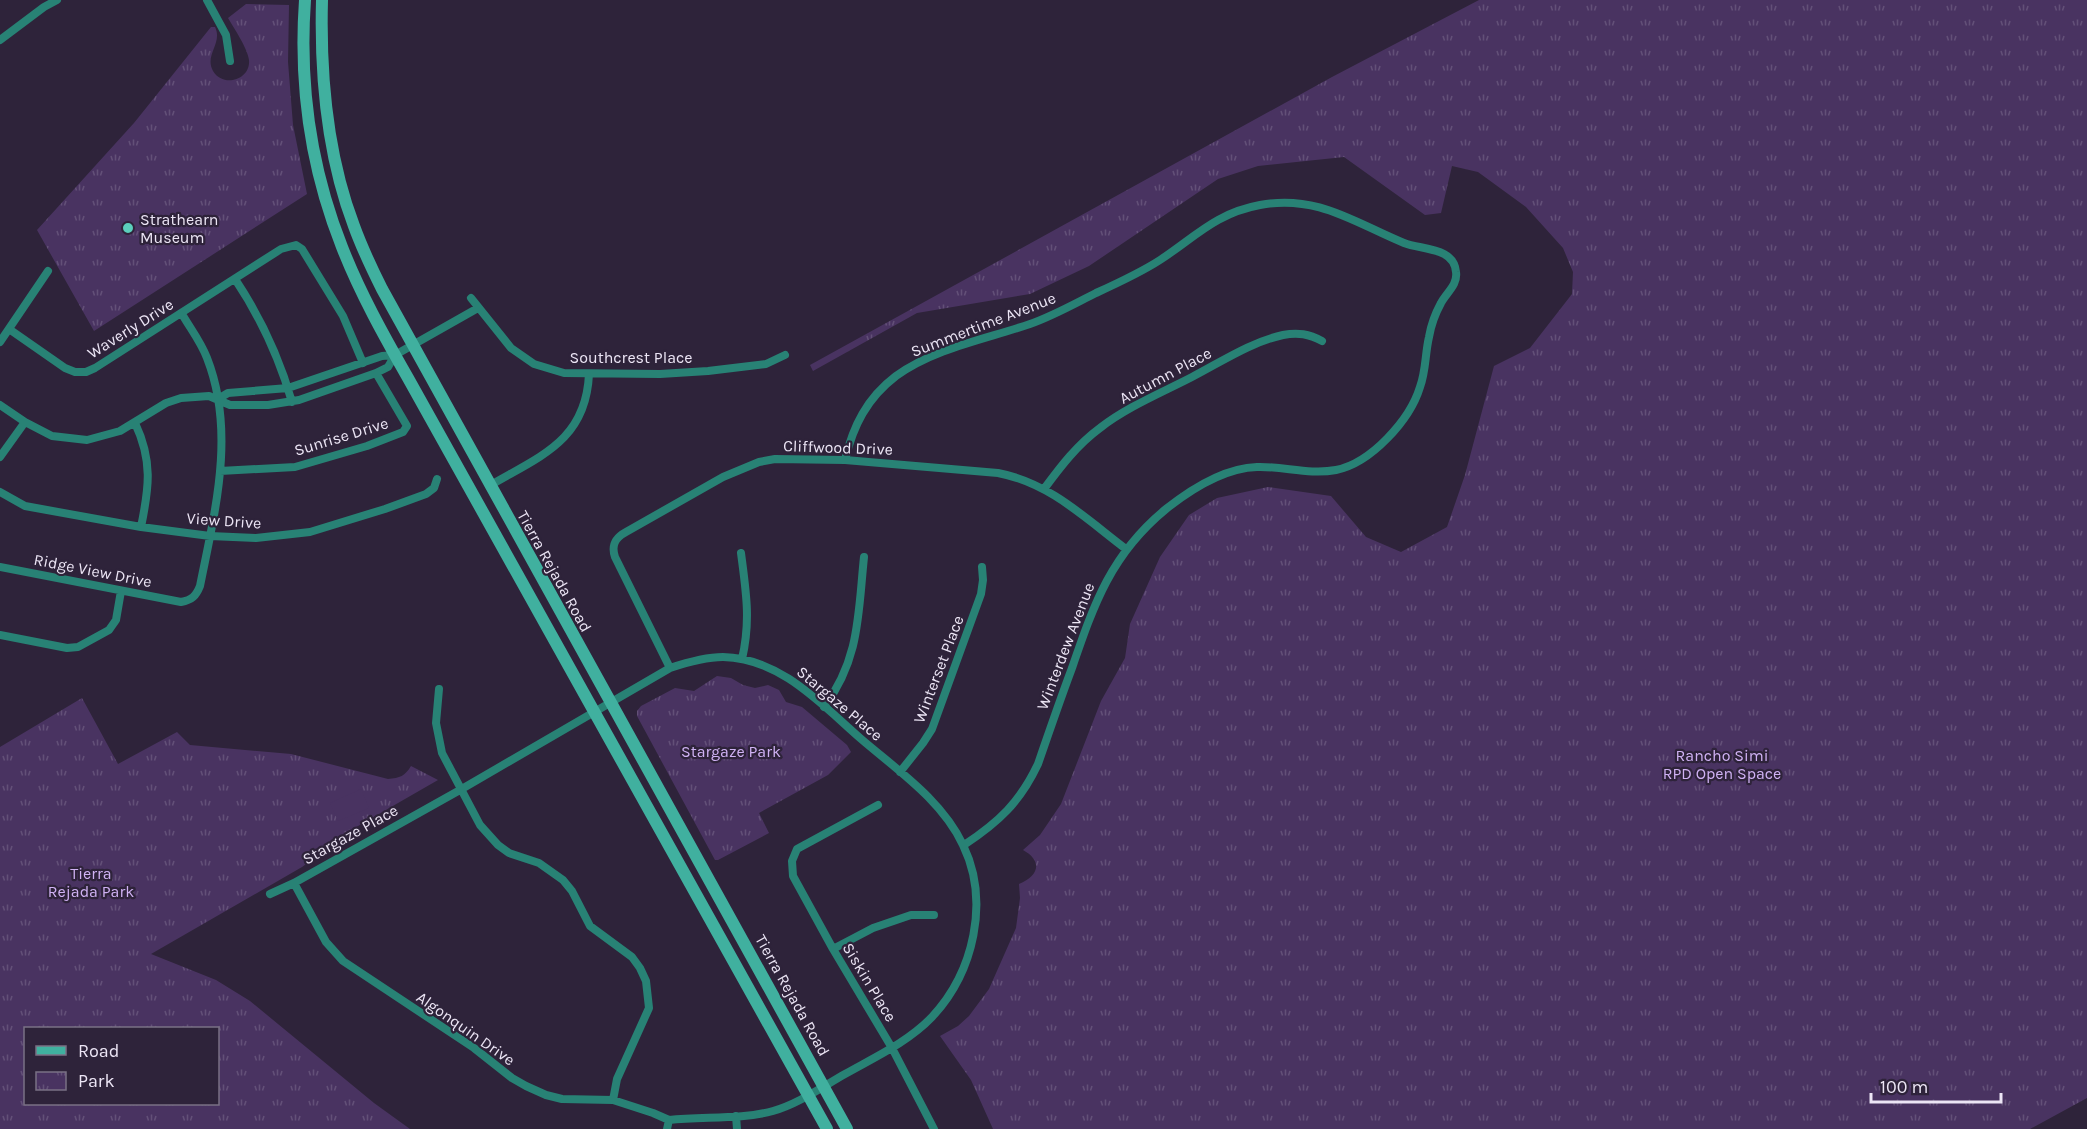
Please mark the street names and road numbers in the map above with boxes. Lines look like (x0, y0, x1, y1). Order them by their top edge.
street label: Summertime Avenue (908, 288, 1058, 361)
street label: Waverly Drive (84, 294, 177, 362)
street label: Autumn Place (1116, 343, 1215, 408)
street label: Southcrest Place (570, 348, 692, 367)
street label: Sunrise Drive (292, 413, 390, 460)
street label: Cliffwood Drive (783, 436, 893, 459)
street label: Tierra Rejada Road (513, 507, 596, 635)
street label: View Drive (186, 508, 262, 533)
street label: Ridge View Drive (32, 550, 154, 591)
street label: Winterdew Avenue (1032, 580, 1098, 712)
street label: Winterset Place (909, 613, 968, 726)
street label: Stargaze Place (793, 662, 886, 745)
street label: Stargaze Place (299, 800, 401, 868)
street label: Tierra Rejada Road (751, 931, 834, 1059)
street label: Siskin Place (839, 939, 901, 1025)
street label: Algonquin Drive (413, 987, 519, 1069)

